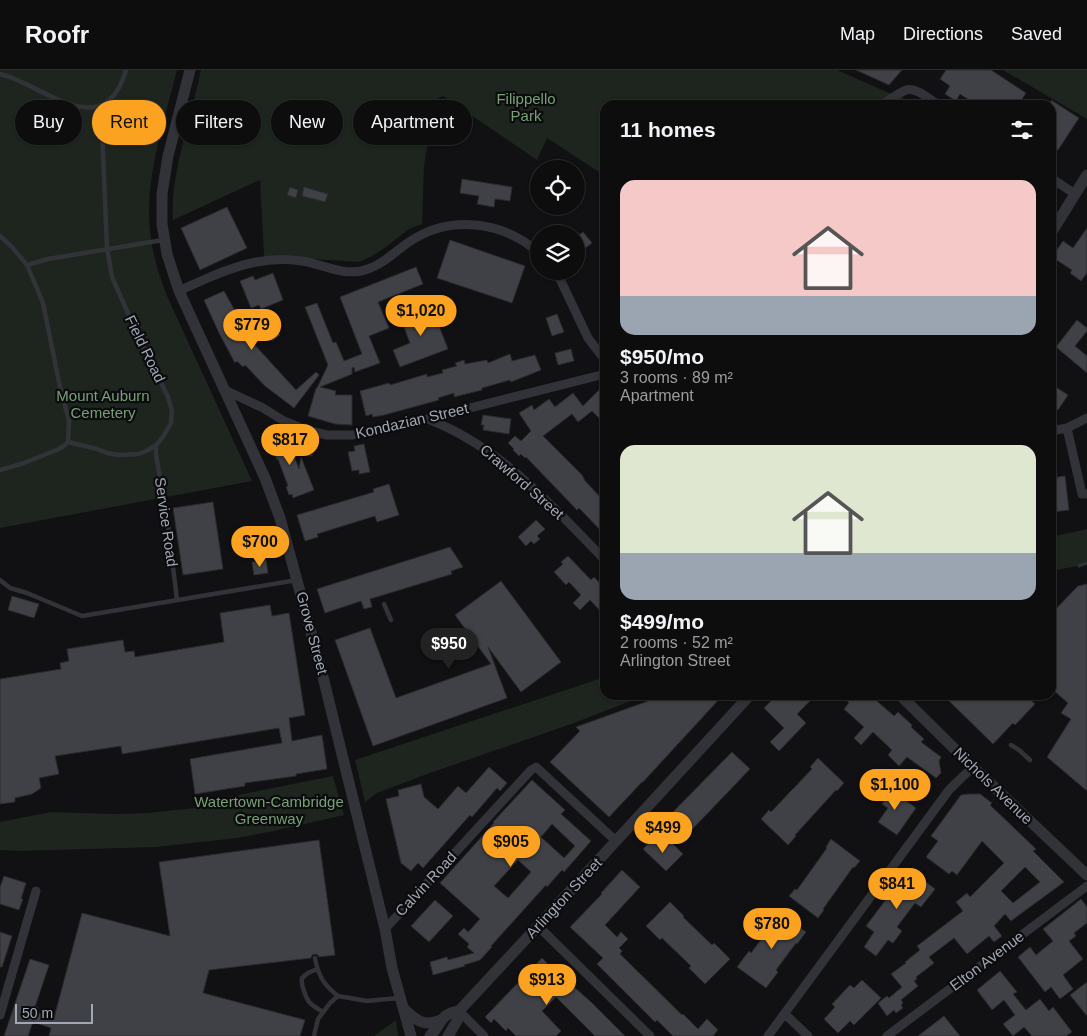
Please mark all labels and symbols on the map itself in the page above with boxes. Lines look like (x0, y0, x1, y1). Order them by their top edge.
park label: Filippello Park (496, 90, 556, 124)
pin: $1,020 (380, 294, 462, 337)
pin: $779 (222, 308, 282, 351)
street label: Field Road (122, 312, 169, 385)
park label: Mount Auburn Cemetery (56, 387, 150, 421)
street label: Kondazian Street (354, 399, 471, 442)
pin: $817 (260, 424, 320, 466)
street label: Crawford Street (477, 441, 568, 523)
street label: Service Road (152, 476, 181, 568)
pin: $700 (230, 526, 290, 568)
street label: Grove Street (293, 590, 332, 677)
pin: $950 (419, 628, 479, 670)
street label: Nichols Avenue (950, 744, 1036, 828)
pin: $1,100 (854, 768, 936, 811)
park label: Watertown-Cambridge Greenway (194, 793, 344, 827)
pin: $499 (633, 812, 693, 854)
pin: $905 (481, 826, 541, 868)
street label: Calvin Road (392, 848, 460, 919)
street label: Arlington Street (522, 853, 606, 941)
pin: $841 (867, 868, 927, 910)
pin: $780 (742, 908, 802, 950)
street label: Elton Avenue (946, 927, 1027, 994)
pin: $913 (517, 964, 577, 1006)
scale bar (15, 1001, 92, 1024)

